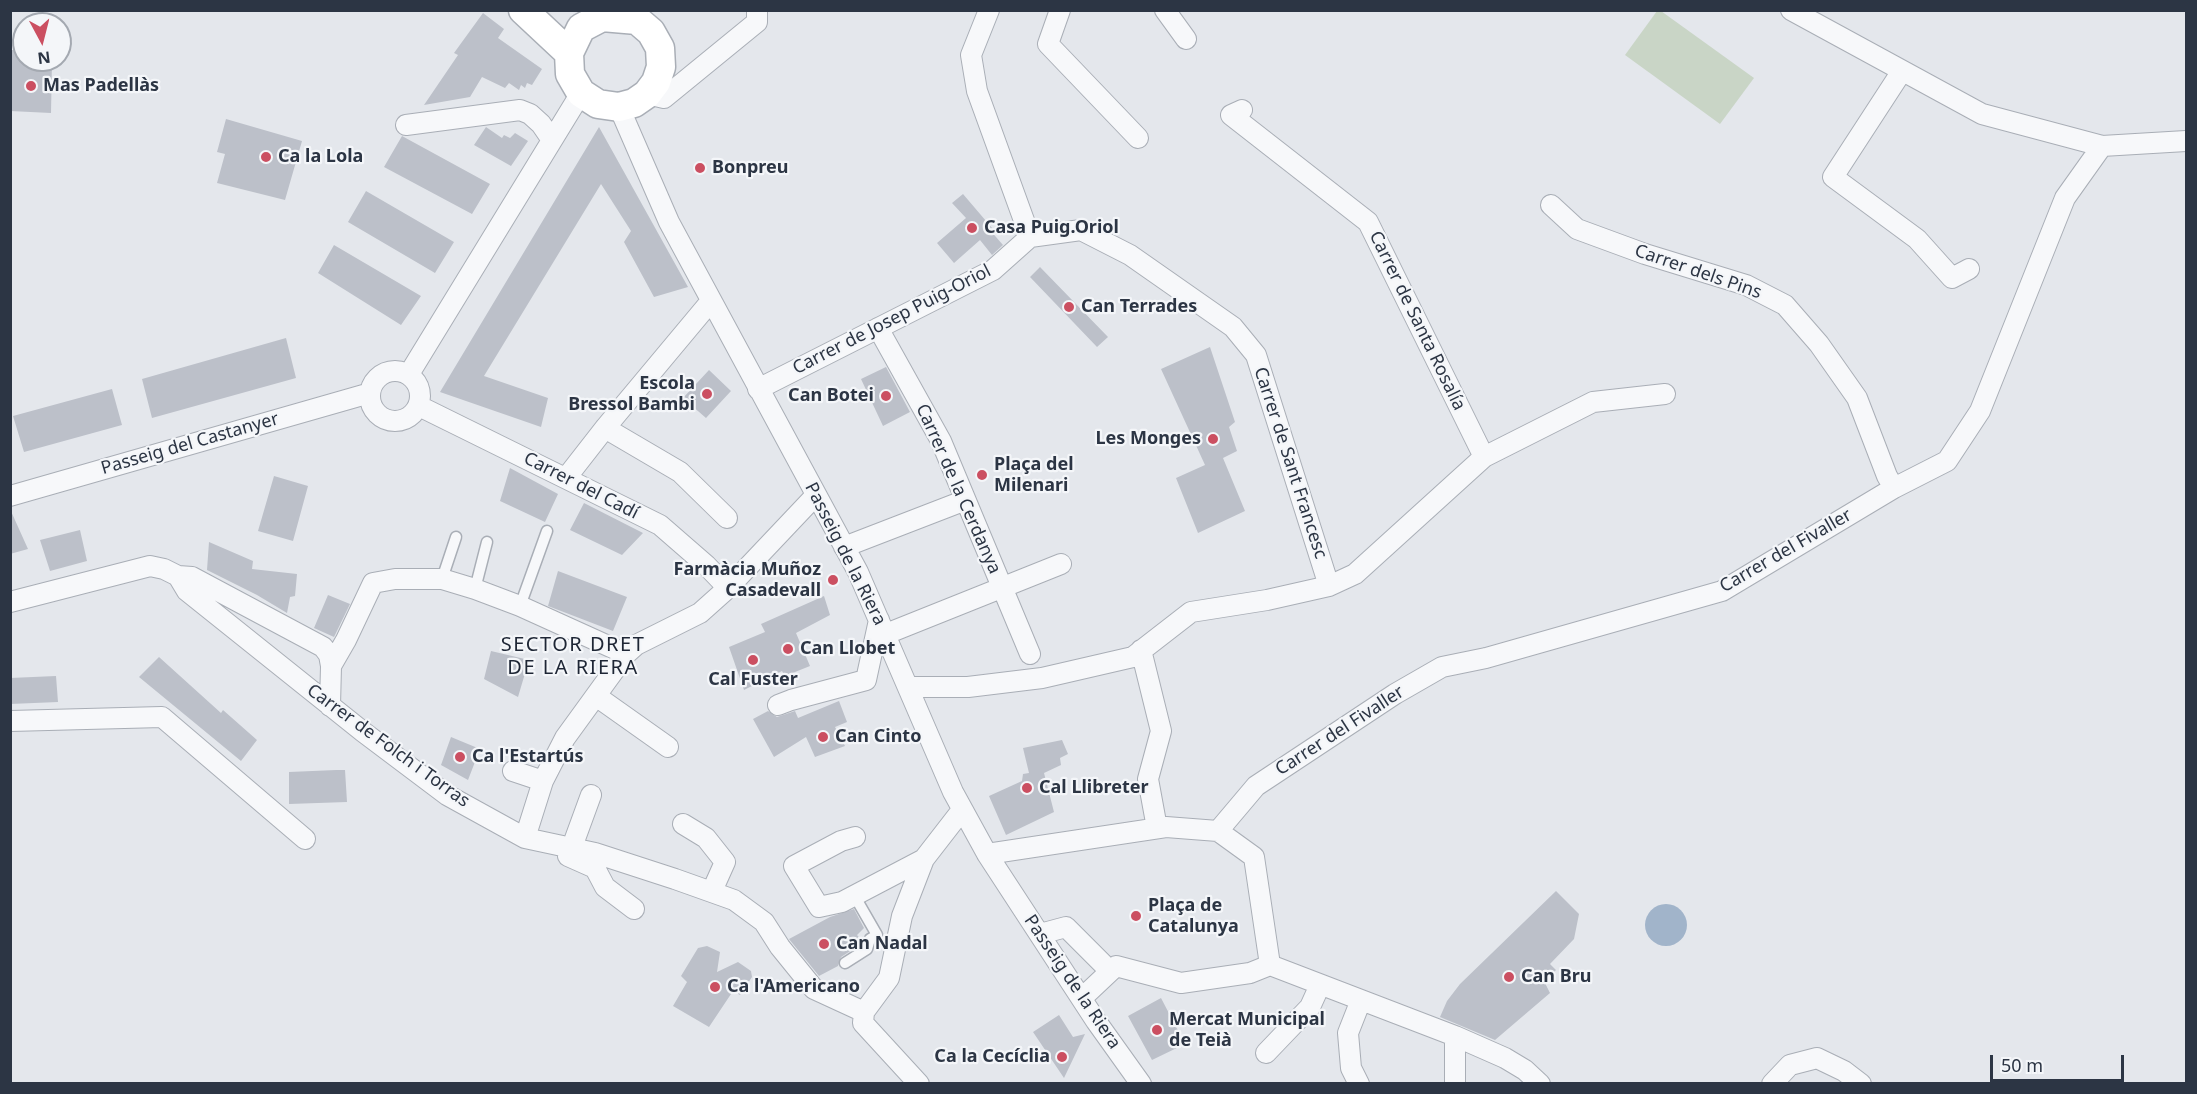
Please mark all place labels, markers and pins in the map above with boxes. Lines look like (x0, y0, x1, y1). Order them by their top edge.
place label: Mas Padellàs (43, 75, 159, 97)
marker: Mas Padellàs (24, 79, 38, 93)
place label: Ca la Lola (278, 146, 363, 168)
marker: Ca la Lola (259, 150, 273, 164)
place label: Bonpreu (712, 157, 788, 179)
marker: Bonpreu (693, 161, 707, 175)
place label: Casa Puig.Oriol (984, 217, 1119, 239)
marker: Casa Puig.Oriol (965, 221, 979, 235)
place label: Can Terrades (1081, 296, 1197, 318)
marker: Can Terrades (1062, 300, 1076, 314)
place label: Escola Bressol Bambi (568, 373, 695, 416)
place label: Can Botei (788, 385, 874, 407)
marker: Escola Bressol Bambi (700, 387, 714, 401)
marker: Can Botei (879, 389, 893, 403)
place label: Les Monges (1095, 428, 1201, 450)
marker: Les Monges (1206, 432, 1220, 446)
place label: Plaça del Milenari (994, 454, 1074, 496)
marker: Plaça del Milenari (975, 468, 989, 482)
place label: Farmàcia Muñoz Casadevall (674, 559, 821, 602)
marker: Farmàcia Muñoz Casadevall (826, 573, 840, 587)
place label: Can Llobet (800, 638, 895, 660)
marker: Can Llobet (781, 642, 795, 656)
marker: Cal Fuster (746, 653, 760, 667)
place label: Cal Fuster (708, 669, 798, 691)
place label: Can Cinto (835, 726, 921, 748)
marker: Can Cinto (816, 730, 830, 744)
place label: Ca l'Estartús (472, 746, 583, 768)
marker: Ca l'Estartús (453, 750, 467, 764)
place label: Cal Llibreter (1039, 777, 1149, 799)
marker: Cal Llibreter (1020, 781, 1034, 795)
place label: Plaça de Catalunya (1148, 895, 1239, 938)
marker: Plaça de Catalunya (1129, 909, 1143, 923)
place label: Can Nadal (836, 933, 928, 955)
marker: Can Nadal (817, 937, 831, 951)
place label: Can Bru (1521, 966, 1591, 988)
marker: Can Bru (1502, 970, 1516, 984)
place label: Ca l'Americano (727, 976, 860, 998)
marker: Ca l'Americano (708, 980, 722, 994)
place label: Mercat Municipal de Teià (1169, 1009, 1325, 1052)
marker: Mercat Municipal de Teià (1150, 1023, 1164, 1037)
place label: Ca la Cecíclia (934, 1046, 1050, 1068)
marker: Ca la Cecíclia (1055, 1050, 1069, 1064)

